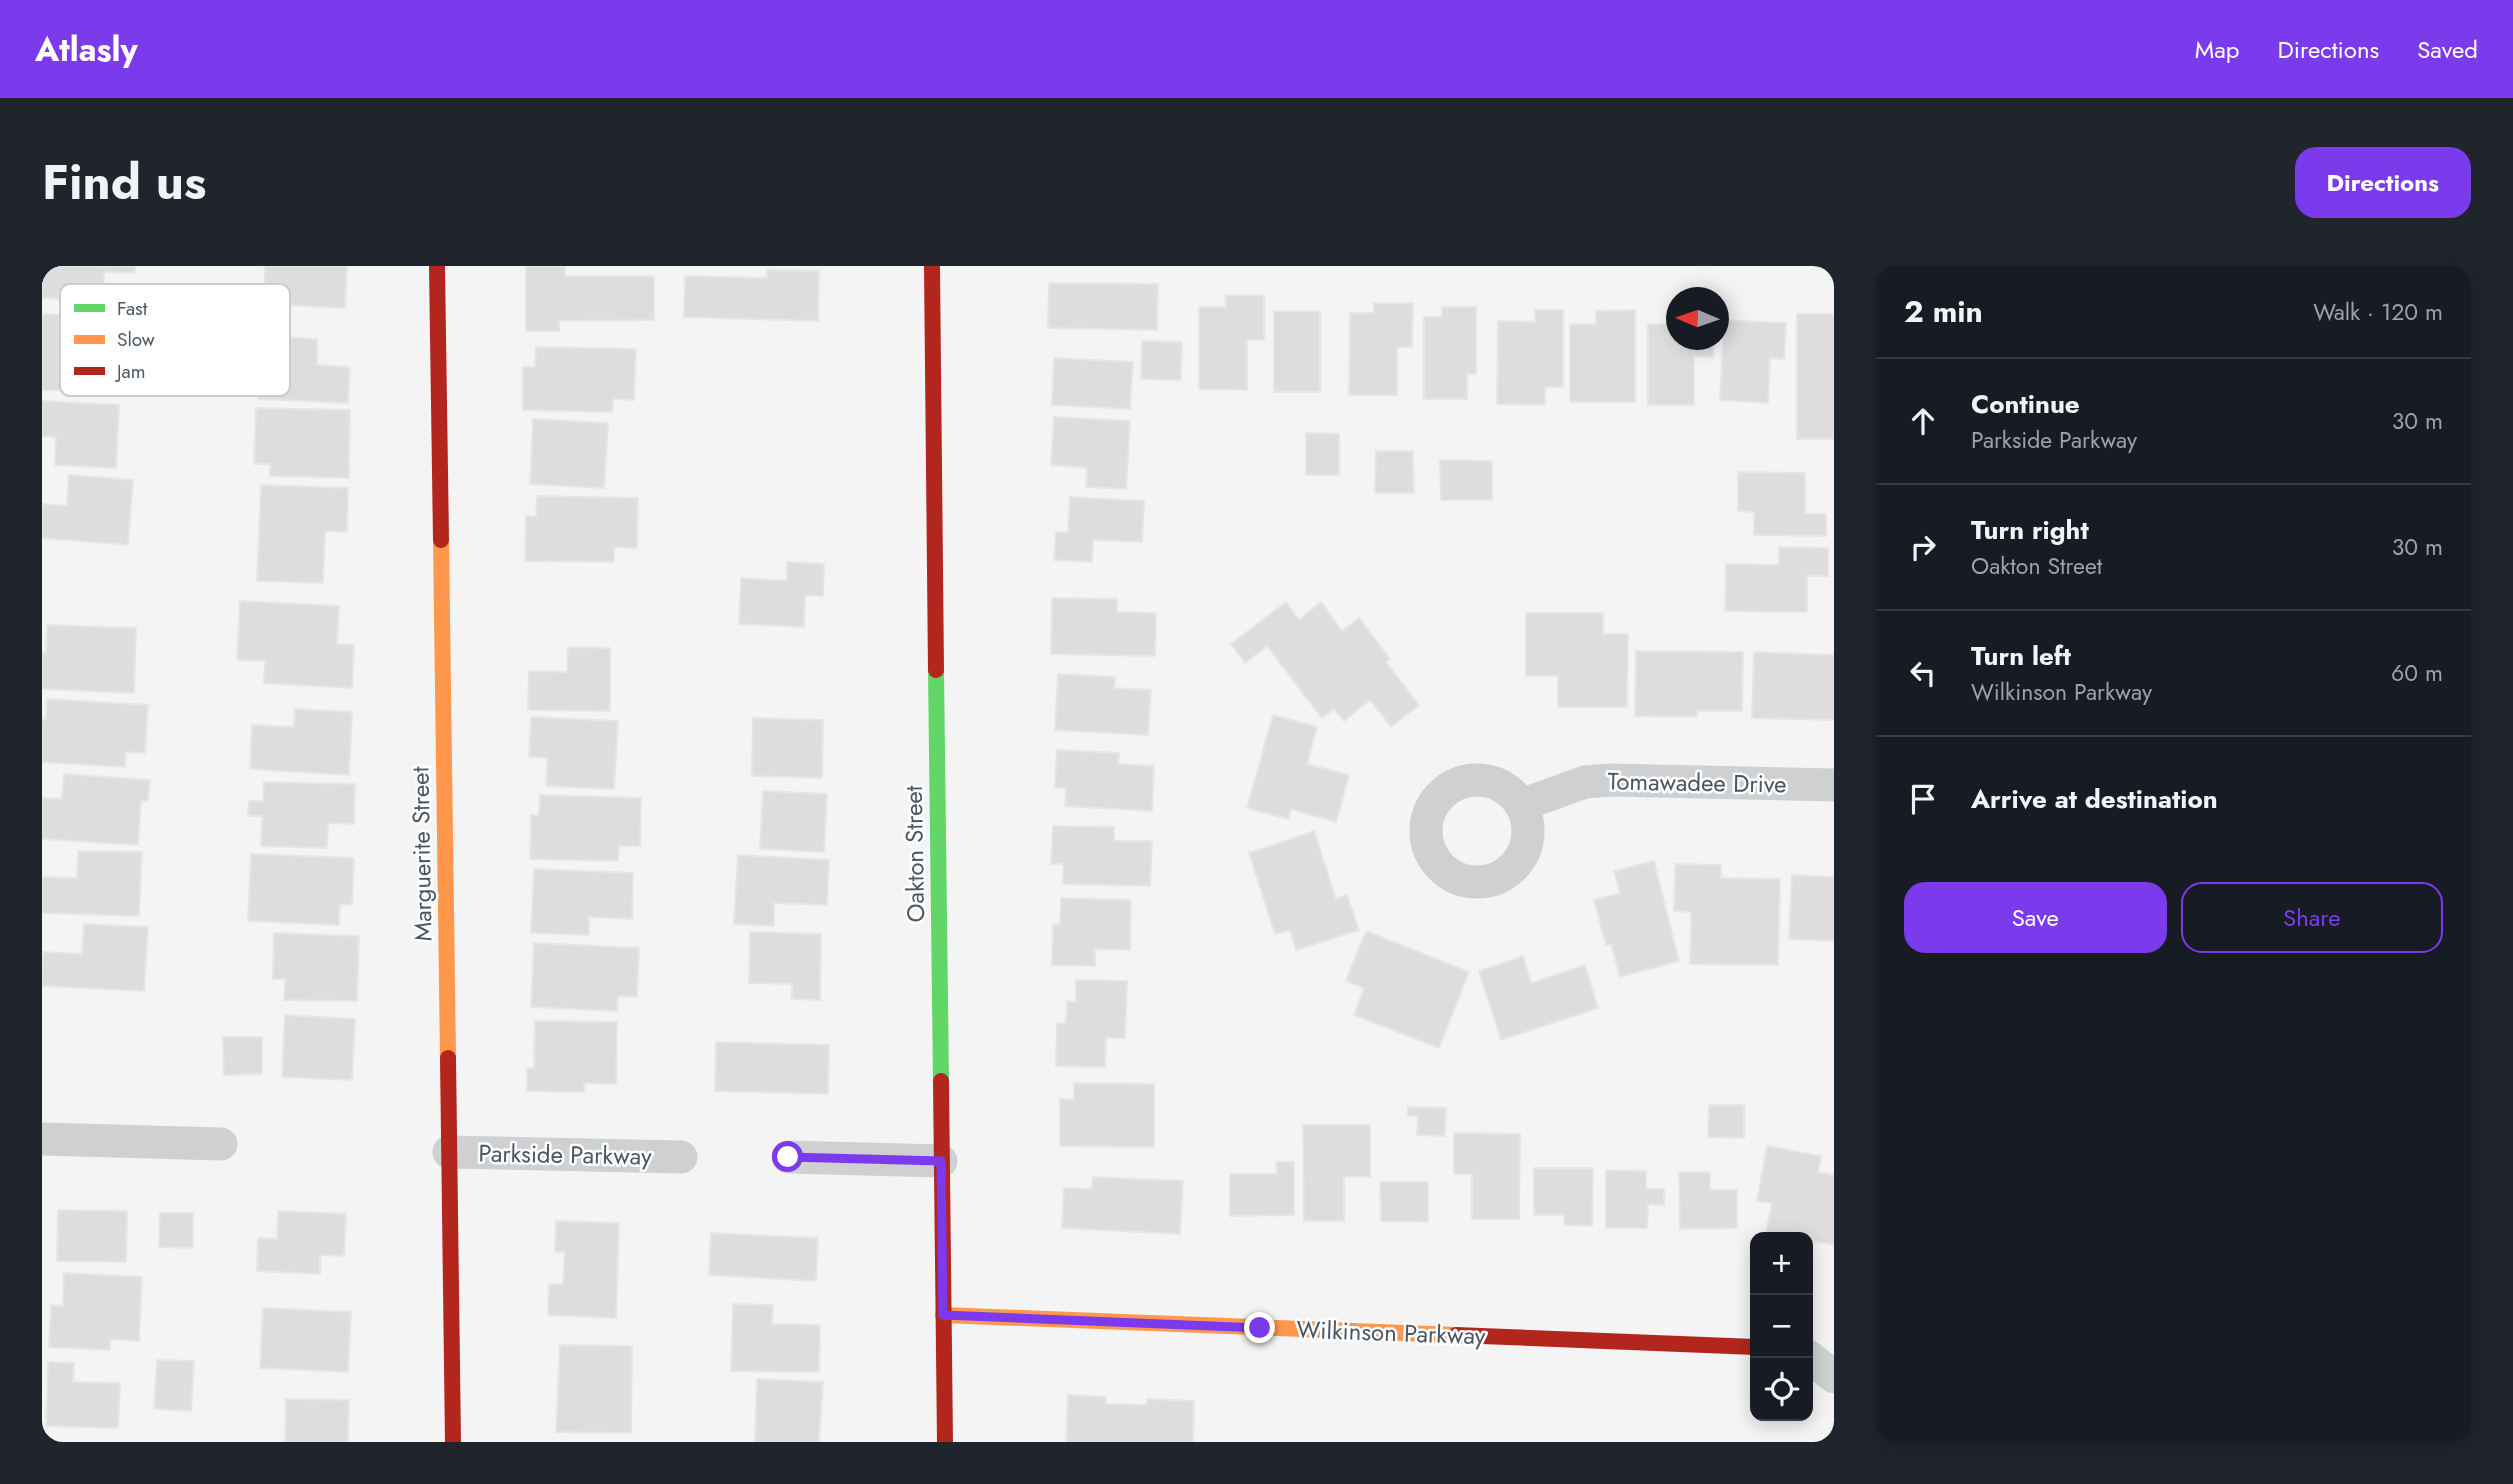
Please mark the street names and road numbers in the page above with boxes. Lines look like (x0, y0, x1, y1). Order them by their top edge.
street label: Tomawadee Drive (1607, 763, 1787, 802)
street label: Marguerite Street (402, 766, 441, 942)
street label: Oakton Street (896, 785, 933, 923)
street label: Parkside Parkway (478, 1135, 652, 1174)
street label: Wilkinson Parkway (1296, 1312, 1486, 1353)

